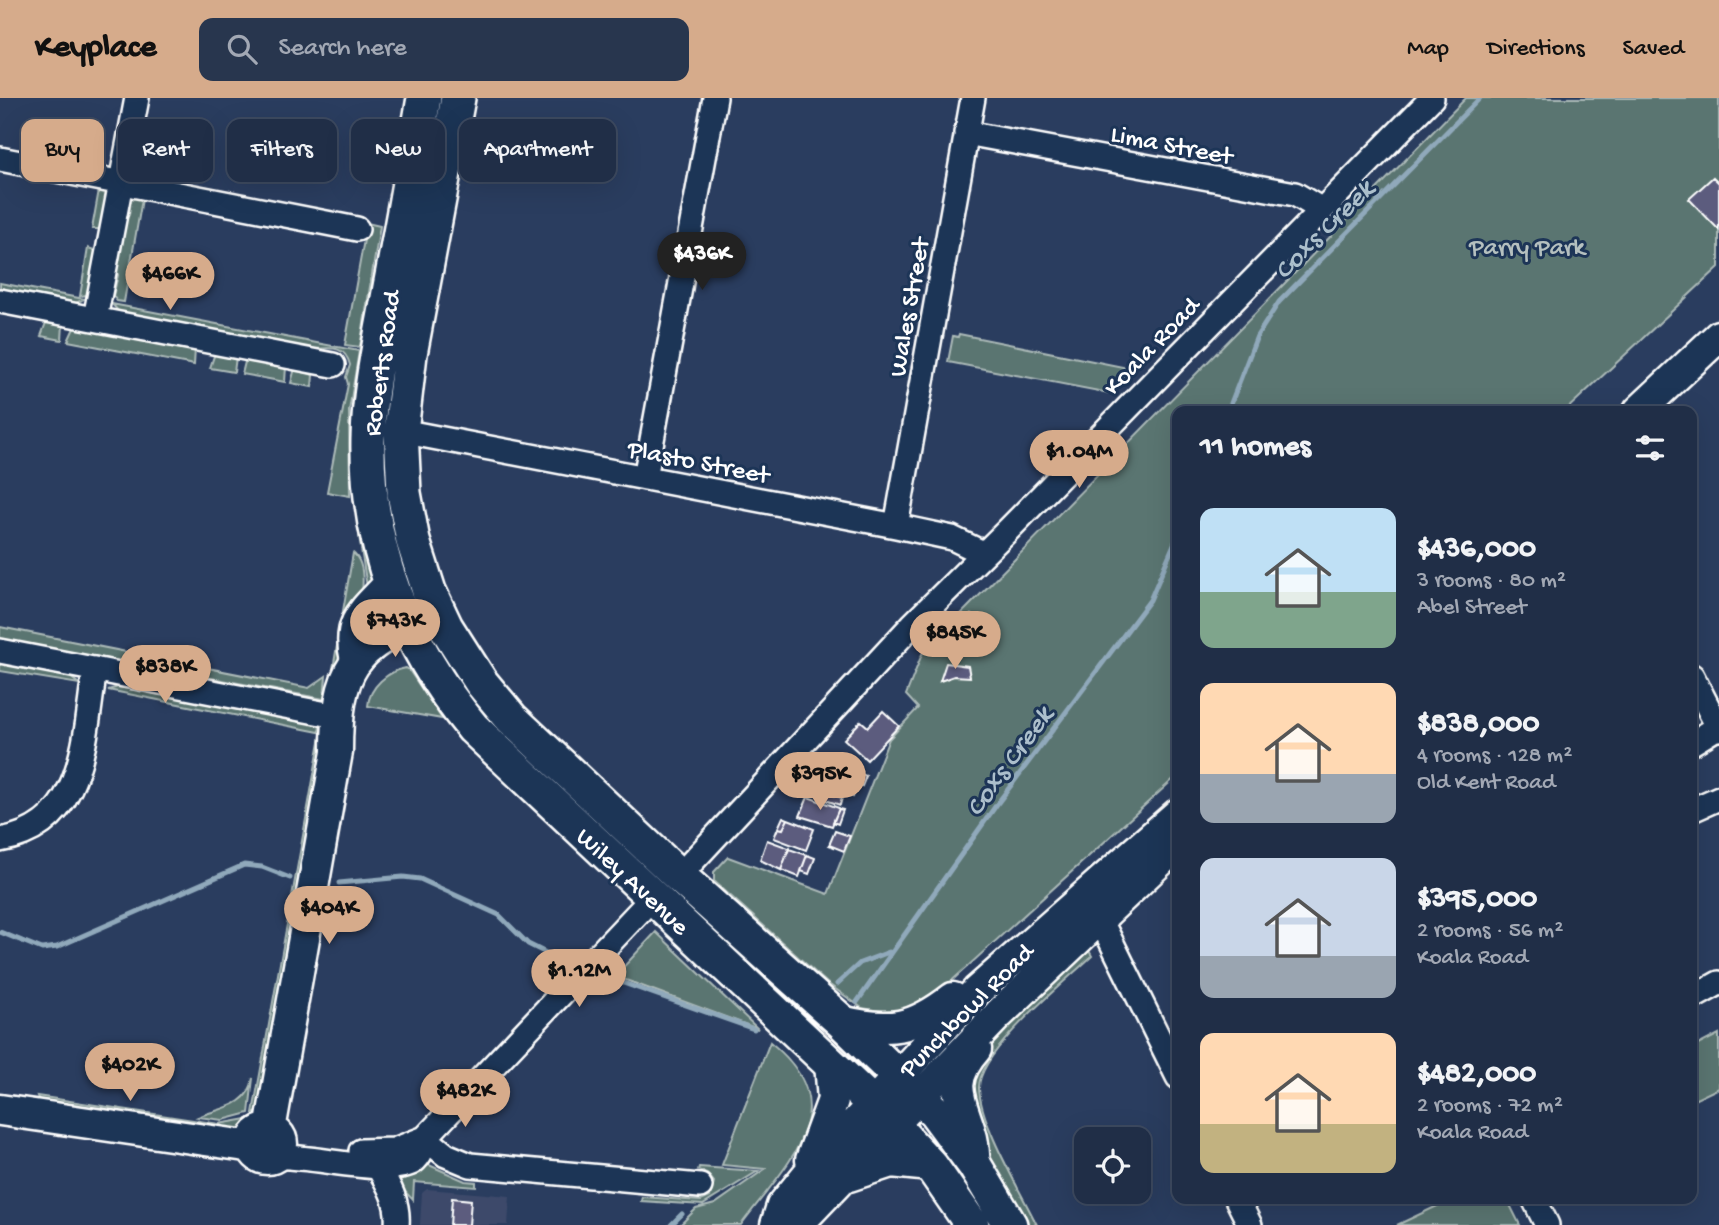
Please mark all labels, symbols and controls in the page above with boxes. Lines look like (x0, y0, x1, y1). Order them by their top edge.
search box (199, 18, 689, 81)
text: Keyplace (35, 30, 157, 68)
icon: search (223, 30, 261, 68)
text: Search here (279, 34, 407, 65)
text: Map (1407, 35, 1449, 64)
text: Directions (1487, 35, 1585, 64)
text: Saved (1623, 35, 1684, 64)
chip: Buy (21, 119, 104, 182)
chip: Rent (118, 119, 213, 182)
chip: Filters (227, 119, 337, 182)
chip: New (351, 119, 445, 182)
chip: Apartment (459, 119, 616, 182)
street label: Lima Street (1108, 120, 1237, 175)
water label: Coxs Creek (1268, 173, 1384, 288)
pin: $436K (653, 232, 751, 292)
street label: Wales Street (884, 233, 939, 380)
park label: Parry Park (1468, 234, 1587, 265)
text: $436K (673, 241, 731, 268)
pin: $466K (121, 252, 219, 312)
text: $466K (141, 261, 199, 288)
street label: Roberts Road (359, 287, 410, 438)
street label: Koala Road (1099, 291, 1209, 404)
icon: filters (1631, 429, 1669, 467)
pin: $1.04M (1022, 430, 1136, 490)
text: 11 homes (1200, 431, 1311, 466)
street label: Plasto Street (624, 435, 774, 494)
text: $1.04M (1046, 439, 1112, 466)
text: $436,000 (1417, 533, 1536, 568)
icon: home (1256, 536, 1340, 620)
text: 3 rooms · 80 m² (1417, 568, 1566, 595)
text: Abel Street (1417, 595, 1526, 622)
pin: $743K (346, 600, 444, 659)
text: $743K (366, 608, 424, 635)
pin: $845K (906, 612, 1004, 671)
text: $845K (926, 620, 984, 647)
pin: $838K (116, 646, 214, 705)
text: $838K (135, 654, 195, 681)
water label: Coxs Creek (960, 699, 1063, 824)
text: $838,000 (1417, 708, 1539, 743)
icon: home (1256, 711, 1340, 795)
text: 4 rooms · 128 m² (1417, 743, 1572, 770)
pin: $395K (771, 752, 869, 812)
text: $395K (791, 761, 849, 788)
text: Old Kent Road (1417, 770, 1555, 797)
street label: Wiley Avenue (568, 823, 695, 944)
text: $395,000 (1417, 883, 1537, 918)
pin: $404K (280, 886, 378, 946)
icon: home (1256, 886, 1340, 970)
text: $404K (300, 895, 358, 922)
text: 2 rooms · 56 m² (1417, 918, 1563, 945)
street label: Punchbowl Road (894, 937, 1043, 1087)
text: Koala Road (1417, 945, 1528, 972)
pin: $1.12M (522, 950, 636, 1009)
text: $1.12M (547, 958, 611, 985)
pin: $402K (81, 1044, 179, 1103)
text: $402K (101, 1052, 159, 1079)
text: $482,000 (1417, 1058, 1536, 1093)
icon: home (1256, 1061, 1340, 1145)
pin: $482K (416, 1070, 514, 1129)
text: $482K (436, 1078, 494, 1105)
text: 2 rooms · 72 m² (1417, 1093, 1563, 1120)
text: Koala Road (1417, 1120, 1528, 1147)
map controls (1074, 1127, 1151, 1204)
button: locate (1074, 1127, 1151, 1204)

